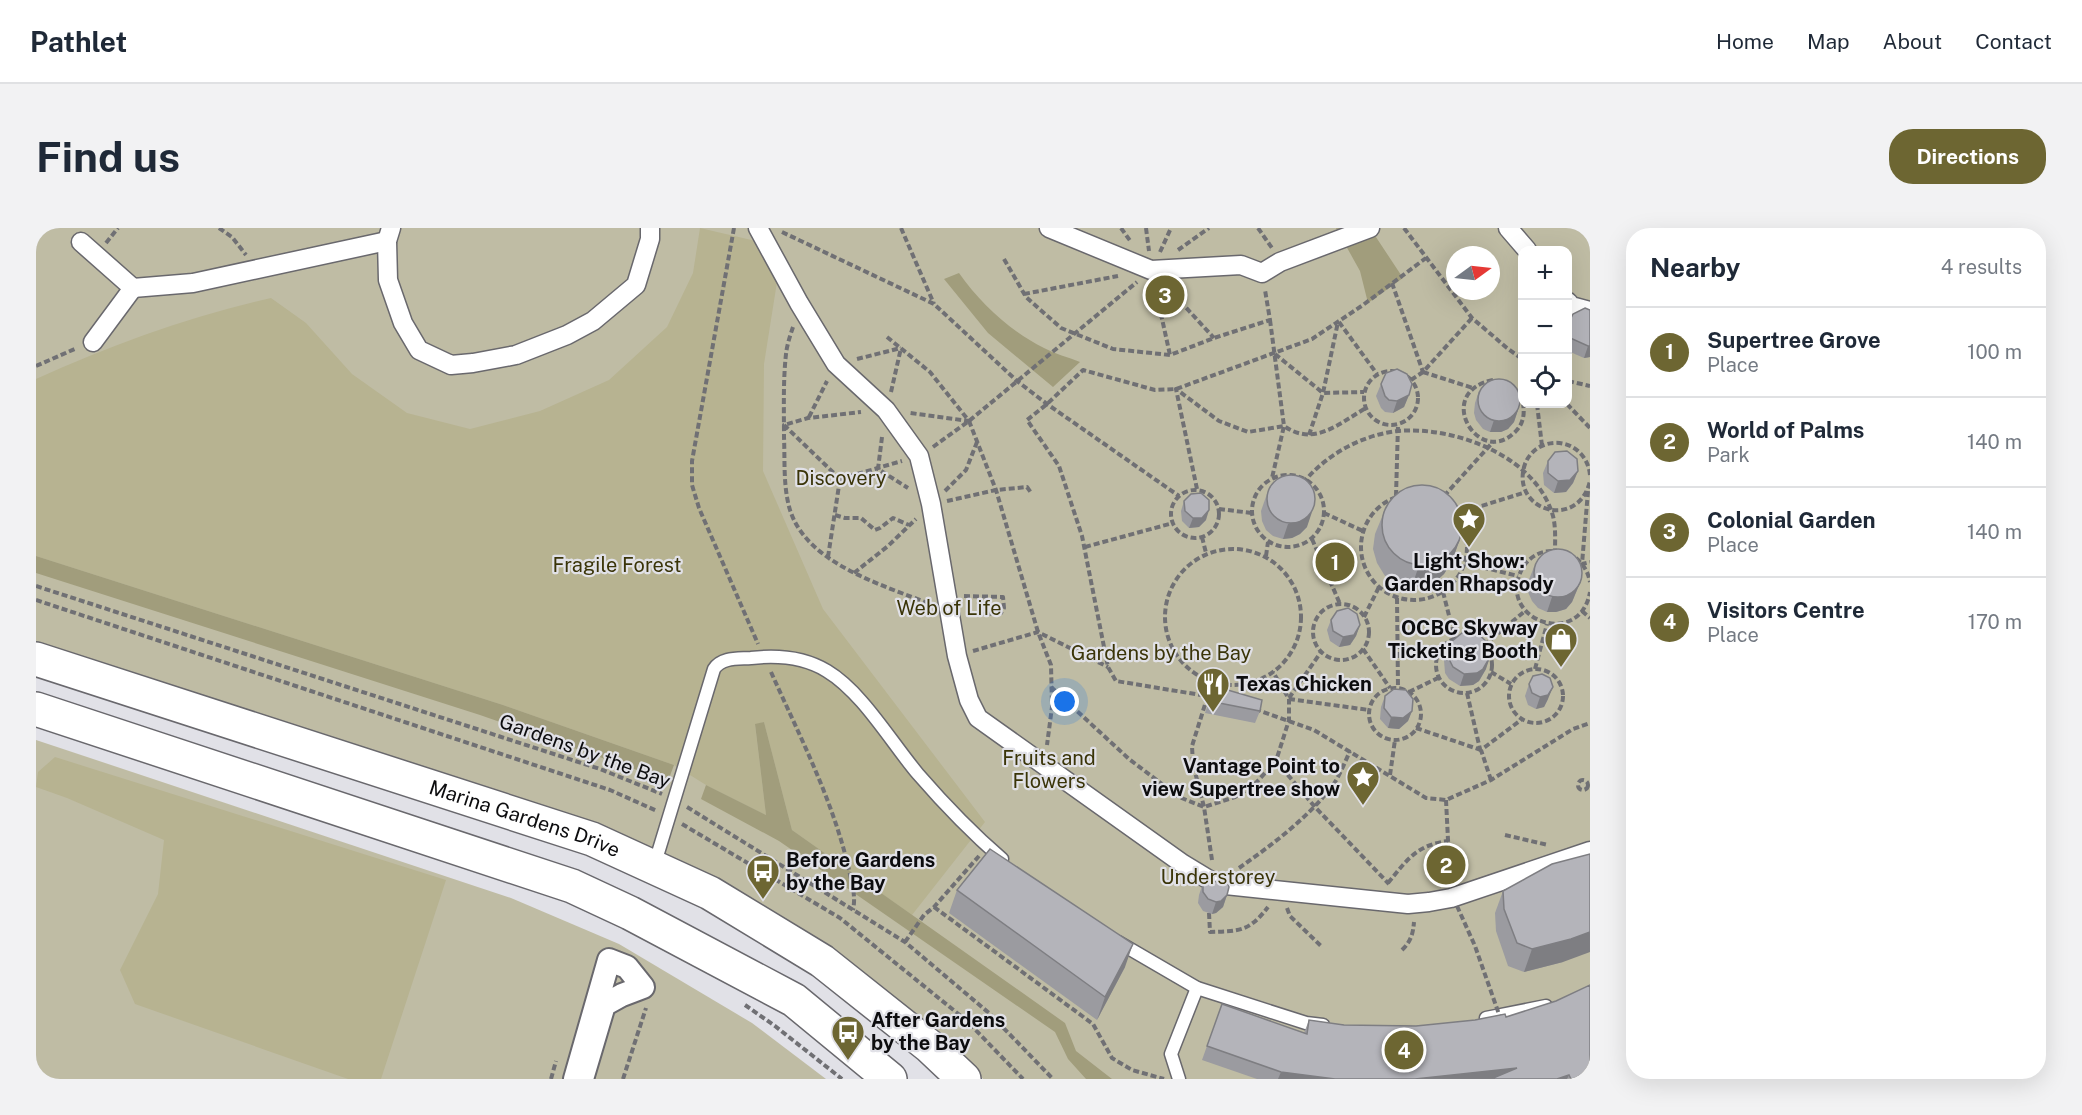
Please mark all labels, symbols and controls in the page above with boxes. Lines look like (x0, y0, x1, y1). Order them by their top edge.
text: Pathlet (30, 25, 127, 58)
text: Home (1716, 29, 1774, 54)
text: Map (1807, 29, 1850, 54)
text: About (1883, 29, 1942, 54)
text: Contact (1975, 29, 2052, 54)
button: Directions (1889, 129, 2046, 184)
text: Find us (36, 132, 180, 181)
north arrow (1446, 246, 1500, 300)
map controls (1518, 246, 1572, 408)
button: + (1518, 246, 1572, 300)
text: Nearby (1650, 252, 1740, 283)
text: 4 results (1941, 255, 2022, 279)
pin: 3 (1146, 272, 1184, 318)
button: − (1518, 300, 1572, 354)
text: Supertree Grove (1707, 327, 1881, 353)
text: 1 (1665, 340, 1674, 364)
text: 100 m (1967, 340, 2022, 364)
text: Place (1707, 353, 1759, 377)
button: locate (1518, 354, 1572, 408)
text: World of Palms (1707, 417, 1864, 443)
text: 2 (1663, 430, 1676, 454)
text: 140 m (1967, 430, 2022, 454)
text: Park (1707, 443, 1750, 467)
park label: Discovery (796, 466, 887, 490)
place icon: Light Show: Garden Rhapsody (1451, 501, 1487, 548)
text: Colonial Garden (1707, 507, 1876, 533)
text: 3 (1663, 520, 1676, 544)
text: 140 m (1967, 520, 2022, 544)
text: Place (1707, 533, 1759, 557)
pin: 1 (1316, 540, 1354, 584)
place label: Light Show: Garden Rhapsody (1384, 549, 1554, 596)
park label: Fragile Forest (552, 553, 682, 577)
park label: Web of Life (896, 596, 1002, 620)
text: Visitors Centre (1707, 597, 1865, 623)
text: 4 (1663, 610, 1676, 634)
text: 170 m (1968, 610, 2022, 634)
place label: OCBC Skyway Ticketing Booth (1388, 616, 1538, 663)
shop icon: OCBC Skyway Ticketing Booth (1543, 621, 1579, 668)
text: Place (1707, 623, 1759, 647)
park label: Gardens by the Bay (1071, 641, 1252, 665)
restaurant icon: Texas Chicken (1195, 666, 1231, 713)
place label: Texas Chicken (1236, 672, 1372, 696)
your location (1050, 687, 1079, 716)
street label: Gardens by the Bay (496, 709, 674, 793)
park label: Fruits and Flowers (1002, 746, 1096, 793)
place label: Vantage Point to view Supertree show (1142, 754, 1340, 801)
place icon: Vantage Point to view Supertree show (1345, 759, 1381, 806)
street label: Marina Gardens Drive (426, 775, 624, 862)
pin: 2 (1426, 842, 1466, 888)
place label: Before Gardens by the Bay (786, 848, 935, 895)
bus stop icon: Before Gardens by the Bay (745, 853, 781, 900)
park label: Understorey (1161, 865, 1276, 889)
place label: After Gardens by the Bay (871, 1008, 1005, 1055)
bus stop icon: After Gardens by the Bay (830, 1014, 866, 1061)
pin: 4 (1384, 1028, 1424, 1072)

